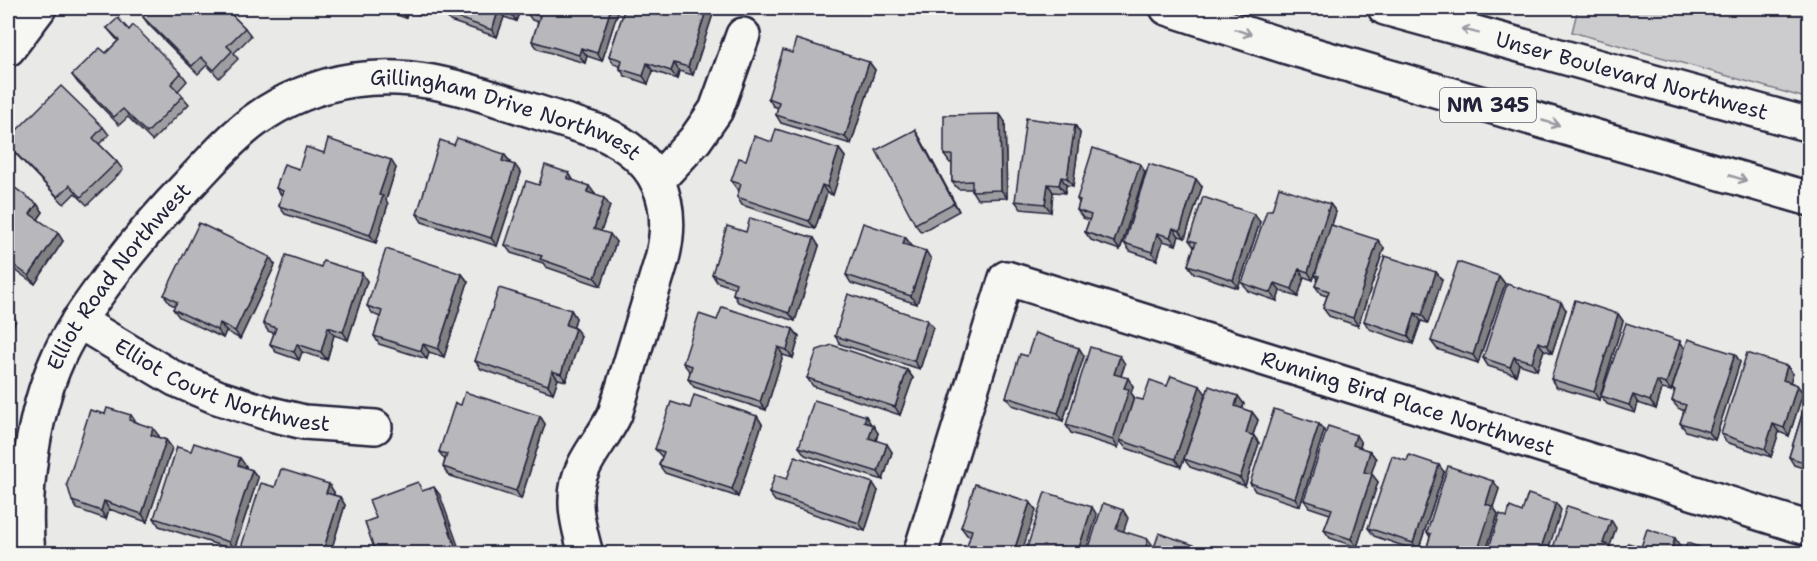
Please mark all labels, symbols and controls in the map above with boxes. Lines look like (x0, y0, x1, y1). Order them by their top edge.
one-way arrow (1461, 25, 1480, 36)
street label: Unser Boulevard Northwest (1492, 25, 1771, 127)
one-way arrow (1233, 27, 1252, 38)
street label: Gillingham Drive Northwest (369, 63, 647, 167)
road number: NM 345 (1440, 88, 1536, 122)
one-way arrow (1541, 118, 1560, 129)
one-way arrow (1728, 173, 1747, 184)
street label: Elliot Road Northwest (40, 177, 197, 374)
street label: Elliot Court Northwest (109, 332, 331, 438)
street label: Running Bird Place Northwest (1257, 344, 1558, 462)

